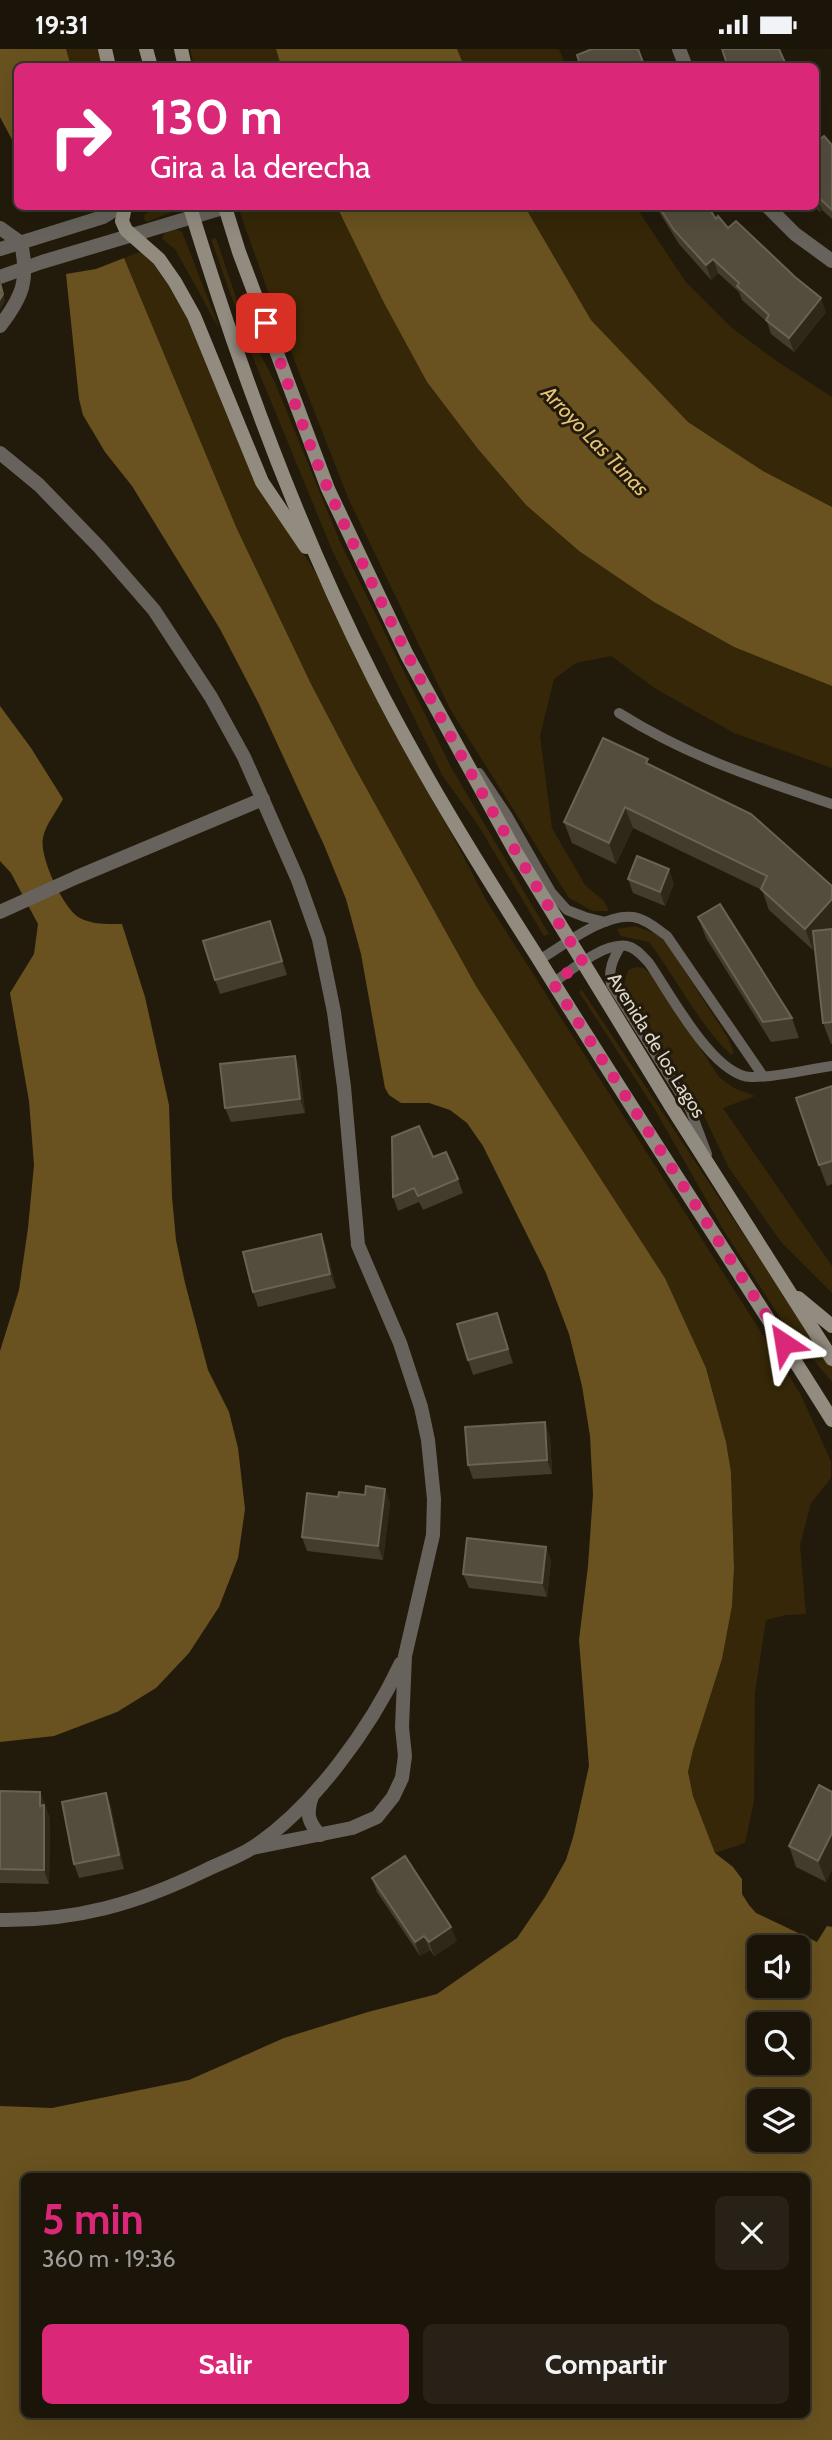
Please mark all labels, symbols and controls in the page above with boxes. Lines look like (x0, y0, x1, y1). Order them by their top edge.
text: 19:31 (35, 9, 89, 41)
text: 130 m (150, 87, 283, 146)
icon: right (35, 91, 126, 182)
text: Gira a la derecha (150, 147, 371, 186)
pin (236, 293, 296, 353)
icon: arrive (247, 304, 285, 342)
water label: Arroyo Las Tunas (536, 380, 654, 501)
street label: Avenida de los Lagos (603, 969, 711, 1122)
position arrow (747, 1306, 821, 1380)
map controls (747, 1935, 810, 2152)
button: sound (747, 1935, 810, 1998)
button: search (747, 2012, 810, 2075)
button: layers (747, 2089, 810, 2152)
text: 5 min (42, 2193, 144, 2245)
button: close (715, 2196, 789, 2270)
text: 360 m · 19:36 (42, 2245, 176, 2273)
button: Salir (42, 2324, 409, 2404)
button: Compartir (423, 2324, 789, 2404)

